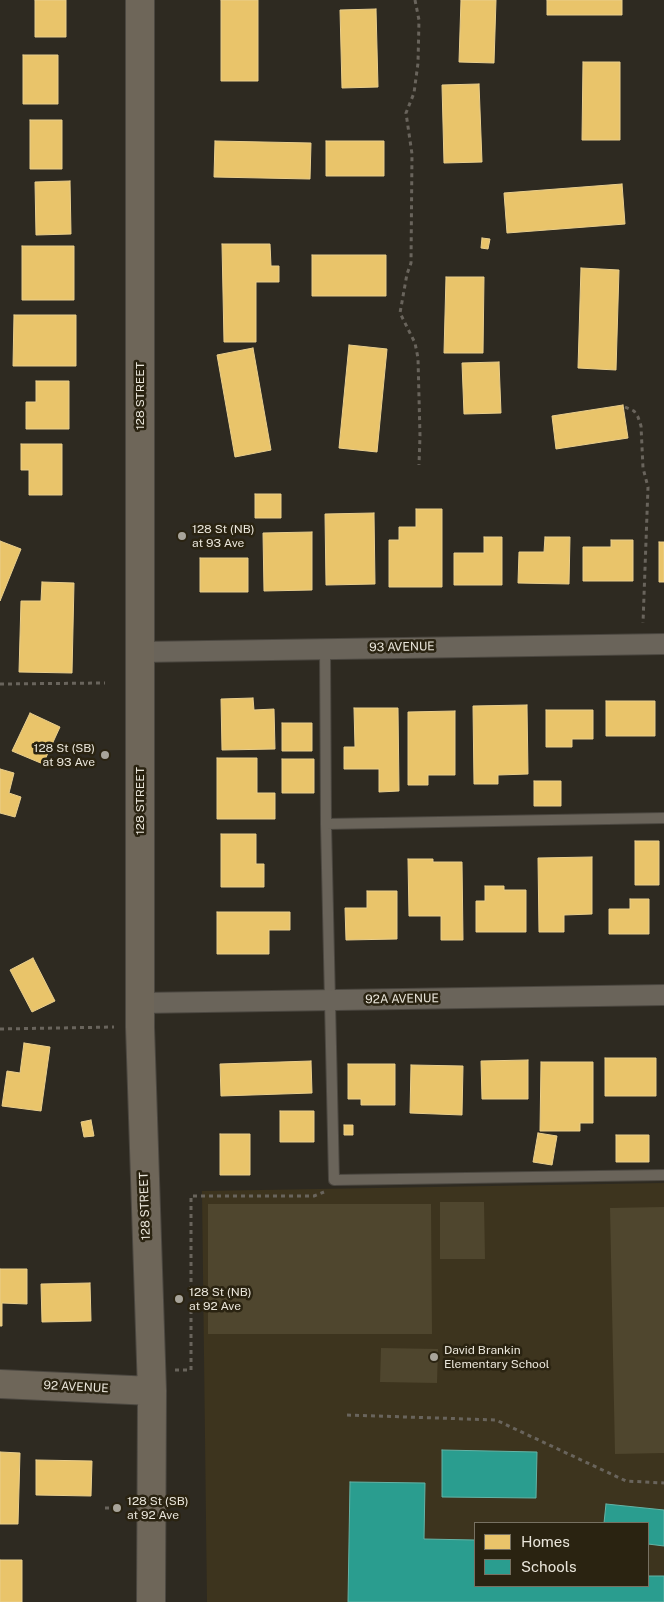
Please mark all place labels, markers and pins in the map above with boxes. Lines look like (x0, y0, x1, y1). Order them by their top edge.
place label: 128 St (NB) at 93 Ave (192, 522, 254, 550)
marker: 128 St (NB) at 93 Ave (176, 530, 188, 542)
place label: 128 St (SB) at 93 Ave (34, 741, 95, 769)
marker: 128 St (SB) at 93 Ave (99, 749, 111, 761)
place label: 128 St (NB) at 92 Ave (189, 1285, 251, 1313)
marker: 128 St (NB) at 92 Ave (173, 1293, 185, 1305)
place label: David Brankin Elementary School (444, 1343, 549, 1371)
marker: David Brankin Elementary School (428, 1351, 440, 1363)
place label: 128 St (SB) at 92 Ave (127, 1494, 188, 1522)
marker: 128 St (SB) at 92 Ave (111, 1502, 123, 1514)

